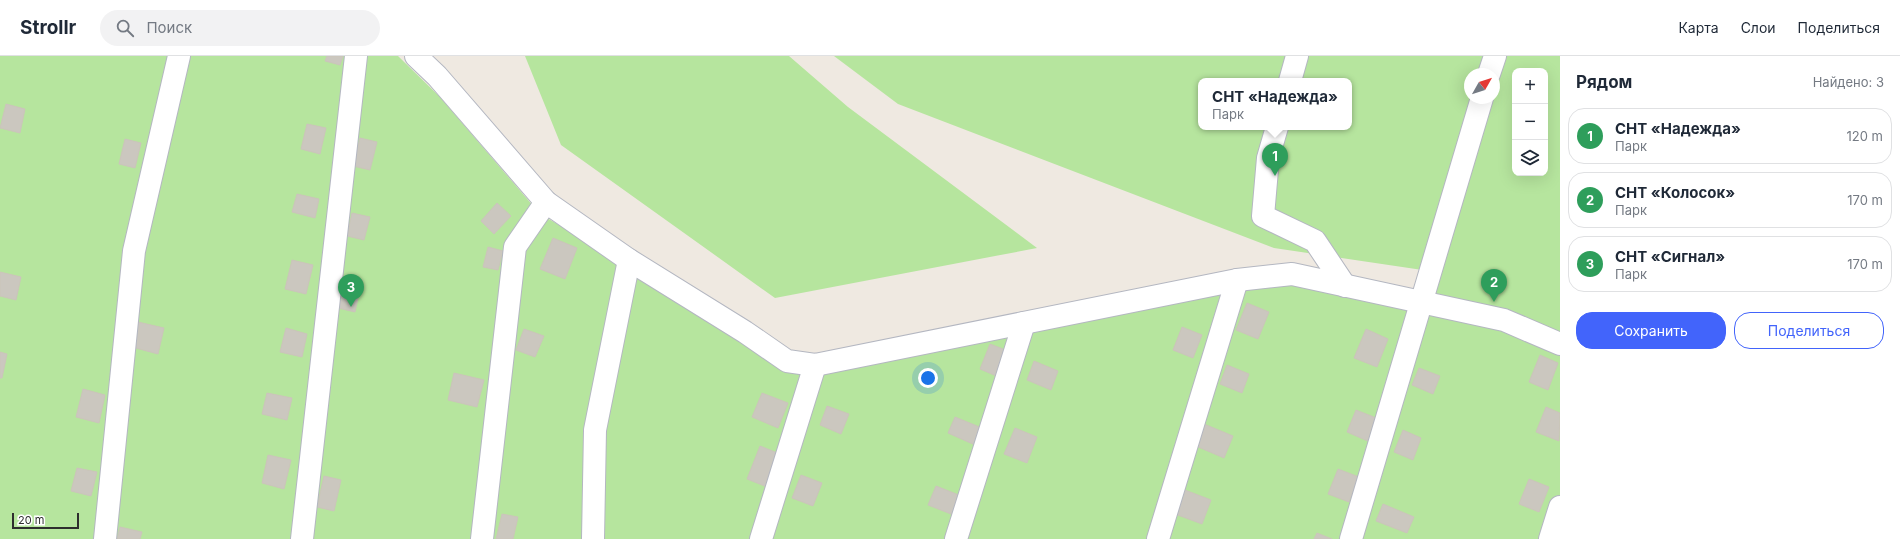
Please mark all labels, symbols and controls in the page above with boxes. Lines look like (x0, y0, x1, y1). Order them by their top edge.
search box (100, 10, 380, 46)
text: Strollr (20, 16, 76, 39)
icon: search (114, 17, 136, 39)
text: Поиск (146, 18, 192, 37)
text: Карта (1678, 19, 1719, 36)
text: Слои (1741, 19, 1776, 36)
text: Поделиться (1798, 19, 1880, 36)
north arrow (1464, 68, 1500, 104)
map controls (1512, 68, 1548, 176)
button: + (1512, 68, 1548, 104)
text: Рядом (1576, 72, 1632, 92)
text: Найдено: 3 (1813, 74, 1884, 90)
popup (1198, 78, 1352, 130)
text: СНТ «Надежда» (1212, 87, 1338, 106)
button: − (1512, 104, 1548, 140)
text: Парк (1212, 106, 1244, 122)
text: СНТ «Надежда» (1615, 119, 1741, 138)
text: 1 (1587, 128, 1593, 144)
text: 120 m (1847, 128, 1883, 144)
text: Парк (1615, 138, 1647, 154)
button: layers (1512, 140, 1548, 176)
pin: 1 (1262, 143, 1288, 176)
text: СНТ «Колосок» (1615, 183, 1735, 202)
text: 2 (1586, 192, 1594, 208)
text: 170 m (1847, 192, 1883, 208)
text: Парк (1615, 202, 1647, 218)
text: СНТ «Сигнал» (1615, 247, 1725, 266)
text: 3 (1586, 256, 1594, 272)
text: 170 m (1847, 256, 1883, 272)
text: Парк (1615, 266, 1647, 282)
pin: 2 (1481, 269, 1507, 302)
pin: 3 (338, 274, 364, 307)
button: Сохранить (1576, 312, 1726, 349)
button: Поделиться (1734, 312, 1884, 349)
your location (918, 368, 938, 388)
scale bar (12, 511, 79, 530)
text: 20 m (18, 513, 44, 527)

